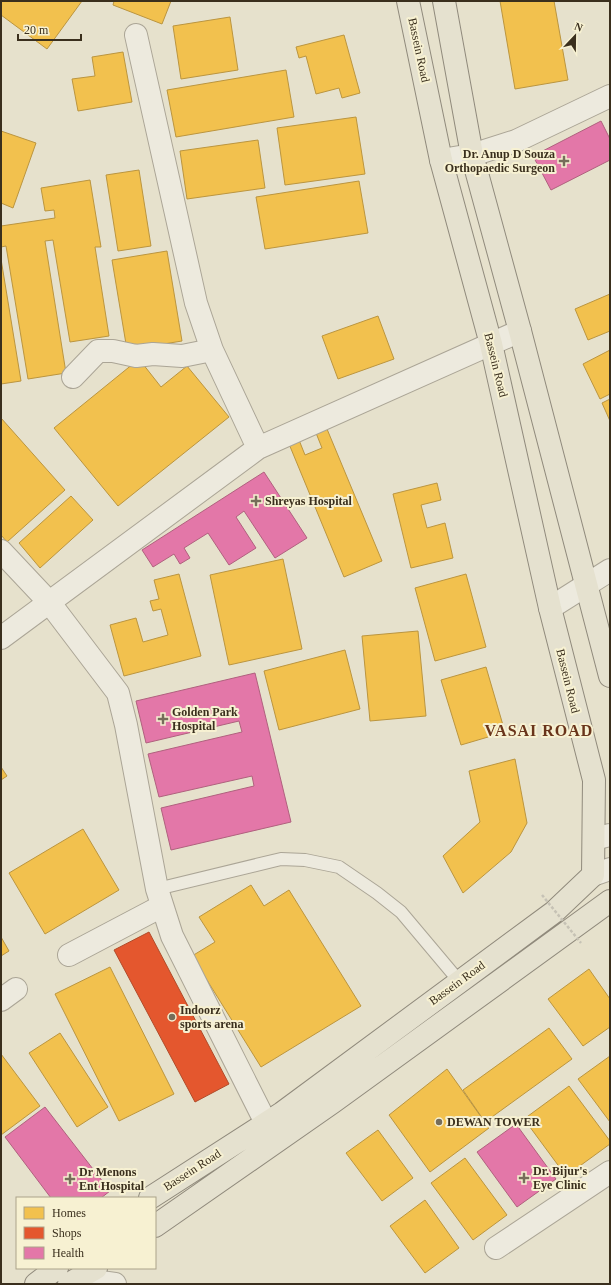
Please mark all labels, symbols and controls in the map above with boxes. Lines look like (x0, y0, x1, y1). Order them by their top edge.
scale bar (18, 16, 81, 42)
street label: Bassein Road (405, 16, 433, 84)
north arrow (555, 16, 595, 56)
text: N (573, 20, 585, 34)
text: 20 m (24, 23, 49, 37)
place label: Dr. Anup D Souza Orthopaedic Surgeon (445, 147, 555, 175)
marker: Dr. Anup D Souza Orthopaedic Surgeon (558, 155, 570, 167)
street label: Bassein Road (481, 331, 511, 399)
place label: Shreyas Hospital (265, 494, 352, 508)
marker: Shreyas Hospital (250, 495, 262, 507)
street label: Bassein Road (553, 647, 583, 715)
place label: Golden Park Hospital (172, 705, 238, 733)
marker: Golden Park Hospital (157, 713, 169, 725)
district label: VASAI ROAD (485, 722, 593, 739)
street label: Bassein Road (426, 958, 488, 1008)
place label: Indoorz sports arena (180, 1003, 243, 1031)
marker: Indoorz sports arena (167, 1012, 177, 1022)
place label: DEWAN TOWER (447, 1115, 541, 1129)
marker: DEWAN TOWER (434, 1117, 444, 1127)
street label: Bassein Road (161, 1146, 223, 1194)
place label: Dr. Bijur's Eye Clinic (533, 1164, 588, 1192)
place label: Dr Menons Ent Hospital (79, 1165, 145, 1193)
marker: Dr. Bijur's Eye Clinic (518, 1172, 530, 1184)
marker: Dr Menons Ent Hospital (64, 1173, 76, 1185)
legend (16, 1197, 156, 1269)
text: Homes (52, 1206, 86, 1220)
text: Shops (52, 1226, 82, 1240)
text: Health (52, 1246, 84, 1260)

